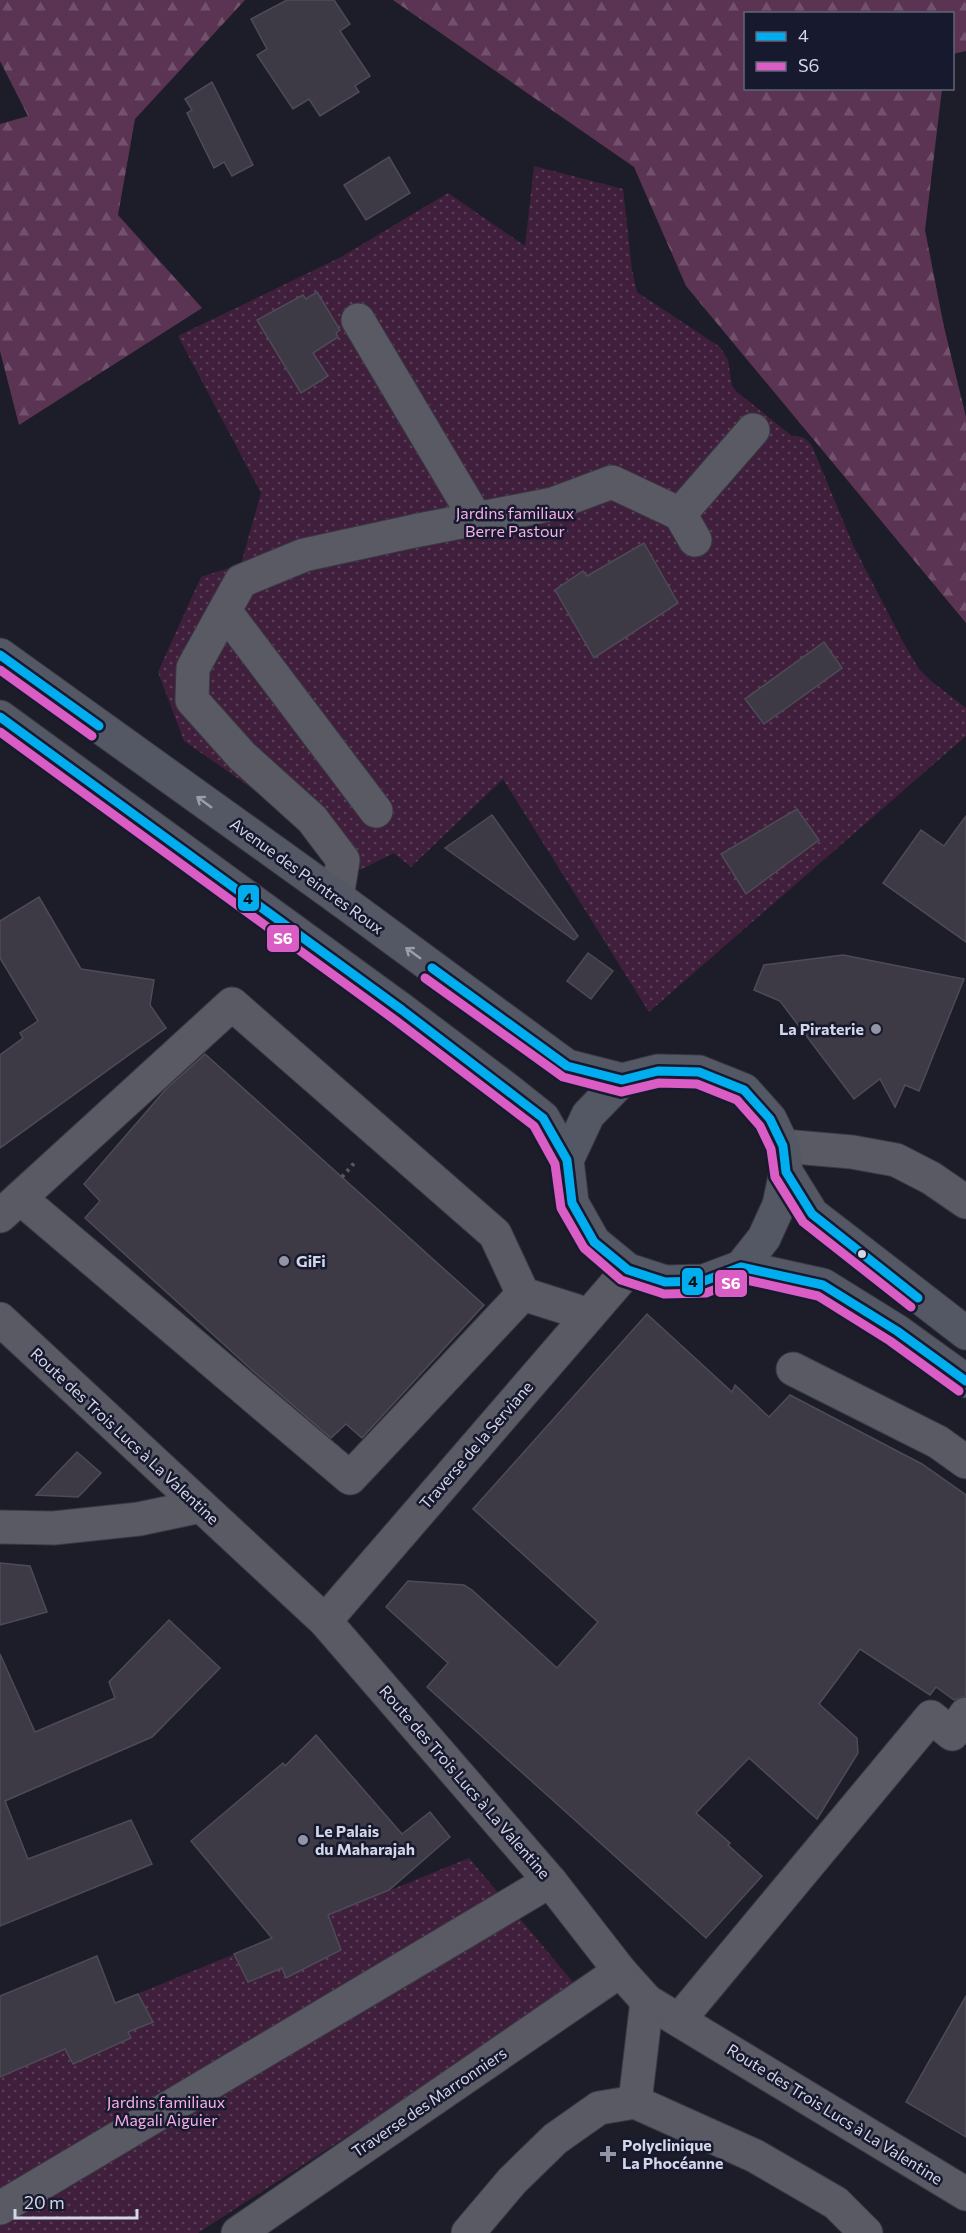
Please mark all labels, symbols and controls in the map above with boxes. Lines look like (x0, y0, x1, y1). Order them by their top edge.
legend (744, 12, 954, 90)
text: 4 (798, 24, 809, 46)
text: S6 (798, 54, 819, 76)
park label: Jardins familiaux Berre Pastour (456, 503, 575, 540)
one-way arrow (197, 796, 213, 808)
street label: Avenue des Peintres Roux (227, 814, 388, 938)
line badge: 4 (237, 884, 260, 912)
text: 4 (243, 888, 253, 907)
line badge: S6 (266, 924, 300, 953)
text: S6 (273, 928, 293, 947)
one-way arrow (406, 947, 422, 960)
place label: La Piraterie (779, 1019, 864, 1038)
marker: La Piraterie (869, 1022, 883, 1036)
unlabelled marker (856, 1248, 868, 1260)
place label: GiFi (296, 1251, 326, 1270)
marker: GiFi (277, 1254, 291, 1268)
line badge: 4 (681, 1267, 704, 1296)
line badge: S6 (714, 1269, 748, 1298)
text: 4 (688, 1271, 698, 1290)
text: S6 (721, 1273, 741, 1292)
street label: Route des Trois Lucs à La Valentine (27, 1343, 223, 1528)
street label: Traverse de la Serviane (415, 1377, 536, 1513)
street label: Route des Trois Lucs à La Valentine (376, 1681, 555, 1882)
place label: Le Palais du Maharajah (315, 1821, 415, 1858)
marker: Le Palais du Maharajah (296, 1833, 310, 1847)
street label: Route des Trois Lucs à La Valentine (724, 2039, 947, 2188)
street label: Traverse des Marronniers (348, 2043, 510, 2160)
park label: Jardins familiaux Magali Aiguier (107, 2092, 226, 2129)
place label: Polyclinique La Phocéanne (622, 2135, 724, 2172)
marker: Polyclinique La Phocéanne (599, 2145, 617, 2163)
scale bar (15, 2182, 136, 2220)
text: 20 m (24, 2191, 65, 2213)

